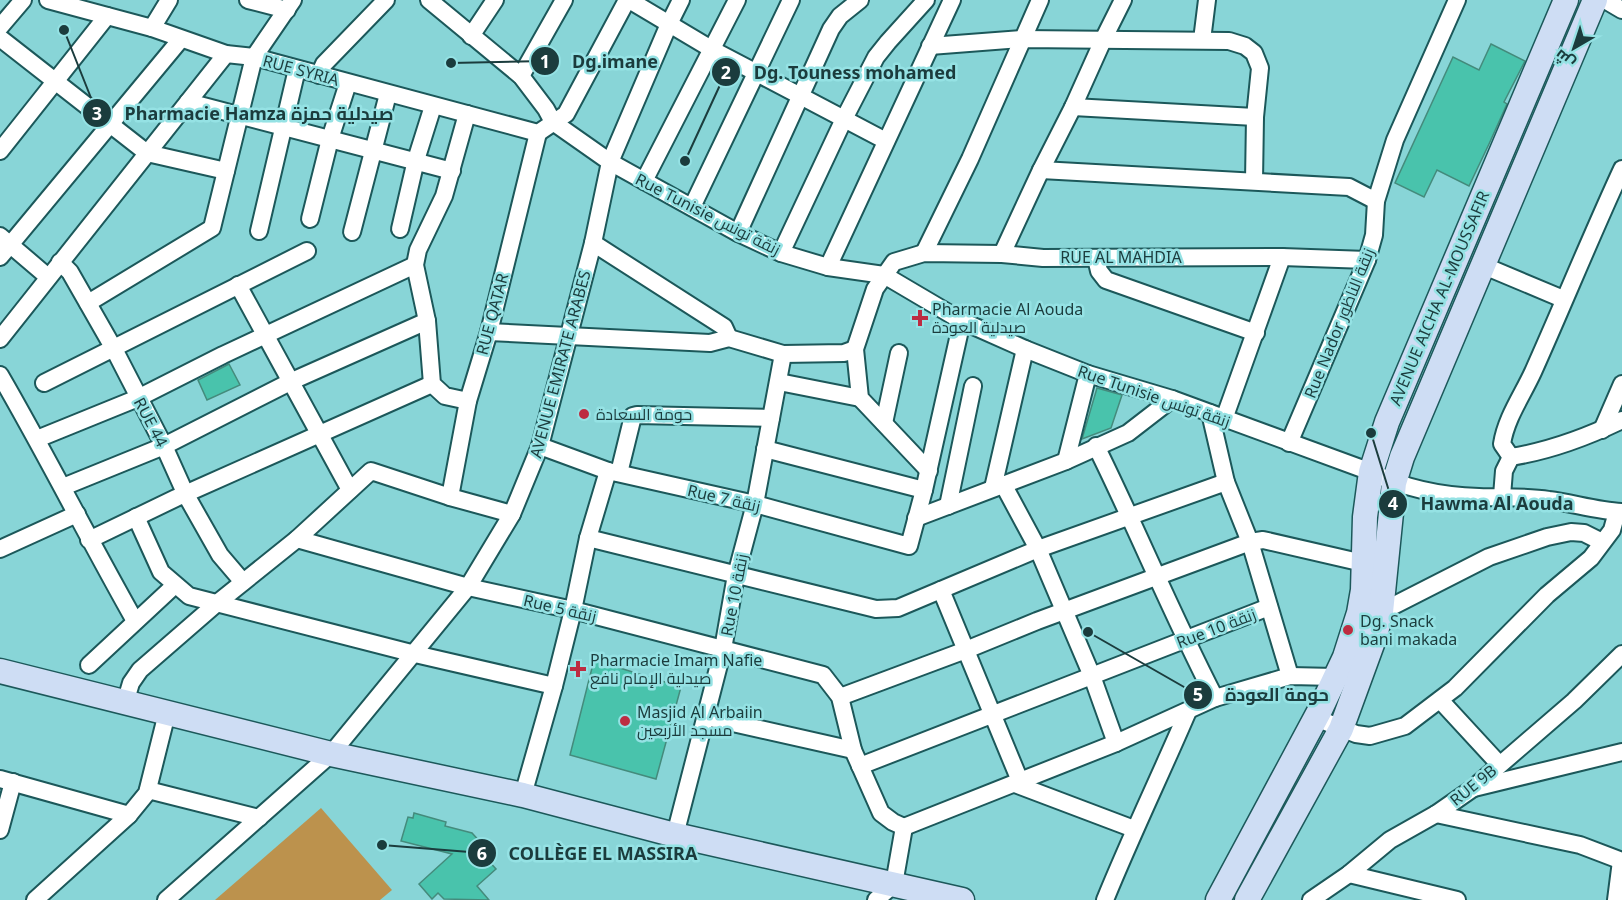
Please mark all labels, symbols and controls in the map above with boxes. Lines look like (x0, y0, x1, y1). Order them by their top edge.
north arrow (1544, 18, 1604, 78)
callout: Dg.imane (530, 43, 670, 79)
text: ش (1550, 45, 1579, 75)
street label: RUE SYRIA (260, 49, 342, 91)
text: 1 (540, 49, 550, 73)
text: Dg.imane (572, 49, 658, 73)
callout: Dg. Touness mohamed (711, 54, 968, 90)
text: 2 (721, 60, 731, 84)
text: Dg. Touness mohamed (754, 60, 956, 84)
callout: Pharmacie Hamza صيدلية حمزة (82, 95, 405, 131)
text: 3 (92, 101, 102, 125)
text: Pharmacie Hamza صيدلية حمزة (125, 101, 394, 125)
street label: Rue Tunisie زنقة تونس (632, 168, 784, 260)
street label: AVENUE AICHA AL-MOUSSAFIR (1384, 187, 1494, 409)
street label: Rue Nador زنقة الناظور (1299, 245, 1379, 401)
street label: RUE AL MAHDIA (1060, 246, 1182, 268)
street label: AVENUE EMIRATE ARABES (524, 268, 596, 460)
street label: RUE QATAR (471, 271, 513, 357)
place label: Pharmacie Al Aouda صيدلية العودة (932, 298, 1083, 338)
marker: Pharmacie Al Aouda صيدلية العودة (913, 311, 927, 325)
street label: Rue Tunisie زنقة تونس (1075, 360, 1233, 432)
street label: RUE 44 (129, 393, 173, 451)
place label: حومة السعادة (596, 403, 692, 425)
marker: حومة السعادة (577, 407, 591, 421)
street label: Rue 7 زنقة (685, 479, 763, 517)
callout: Hawma Al Aouda (1378, 486, 1585, 522)
text: 4 (1388, 491, 1398, 515)
text: Hawma Al Aouda (1420, 491, 1574, 515)
street label: Rue 10 زنقة (715, 552, 753, 638)
street label: Rue 5 زنقة (521, 589, 599, 627)
street label: Rue 10 زنقة (1173, 603, 1259, 653)
place label: Dg. Snack bani makada (1360, 610, 1457, 650)
marker: Dg. Snack bani makada (1341, 623, 1355, 637)
place label: Pharmacie Imam Nafie صيدلية الإمام نافع (590, 649, 762, 690)
marker: Pharmacie Imam Nafie صيدلية الإمام نافع (571, 662, 585, 676)
callout: حومة العودة (1183, 677, 1341, 713)
text: 5 (1193, 682, 1203, 706)
text: حومة العودة (1225, 682, 1329, 706)
place label: Masjid Al Arbaiin مسجد الأربعين (637, 701, 763, 741)
marker: Masjid Al Arbaiin مسجد الأربعين (618, 714, 632, 728)
street label: RUE 9B (1445, 759, 1501, 811)
callout: COLLÈGE EL MASSIRA (467, 835, 710, 871)
text: 6 (477, 841, 487, 865)
text: COLLÈGE EL MASSIRA (509, 841, 698, 865)

